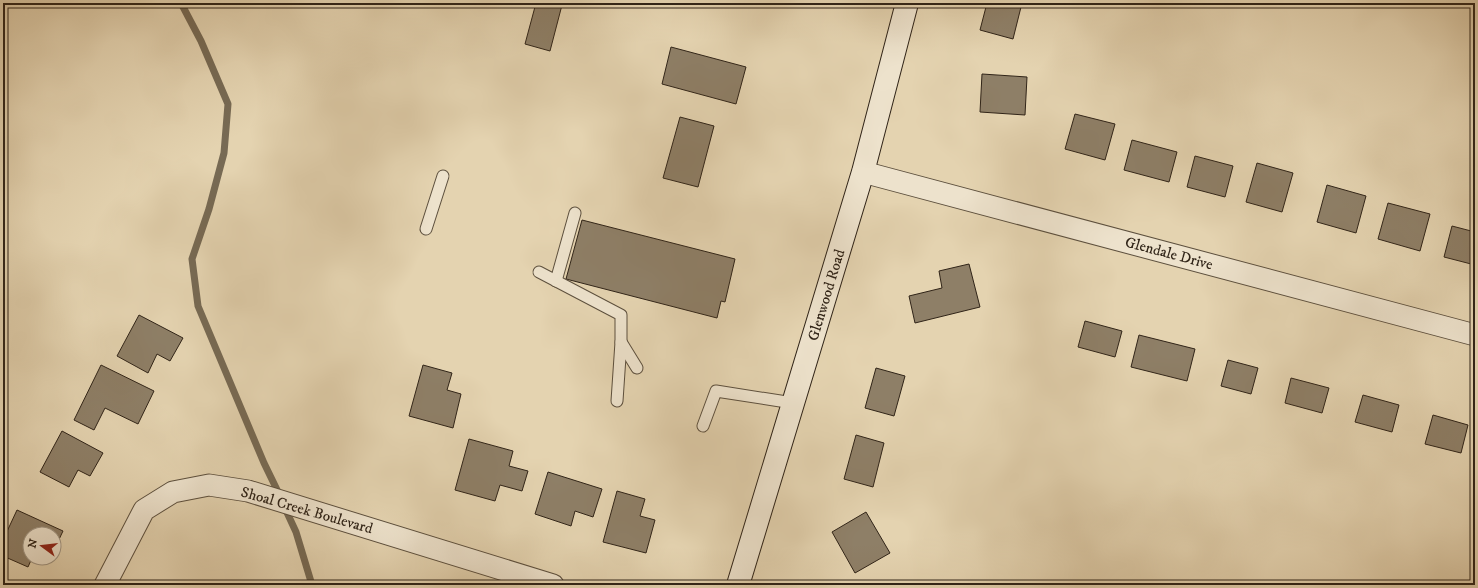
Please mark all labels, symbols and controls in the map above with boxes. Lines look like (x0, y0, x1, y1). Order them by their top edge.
street label: Glendale Drive (1123, 233, 1215, 274)
street label: Glenwood Road (804, 247, 850, 343)
street label: Shoal Creek Boulevard (239, 483, 375, 539)
north arrow (22, 526, 62, 566)
text: N (25, 537, 41, 550)

